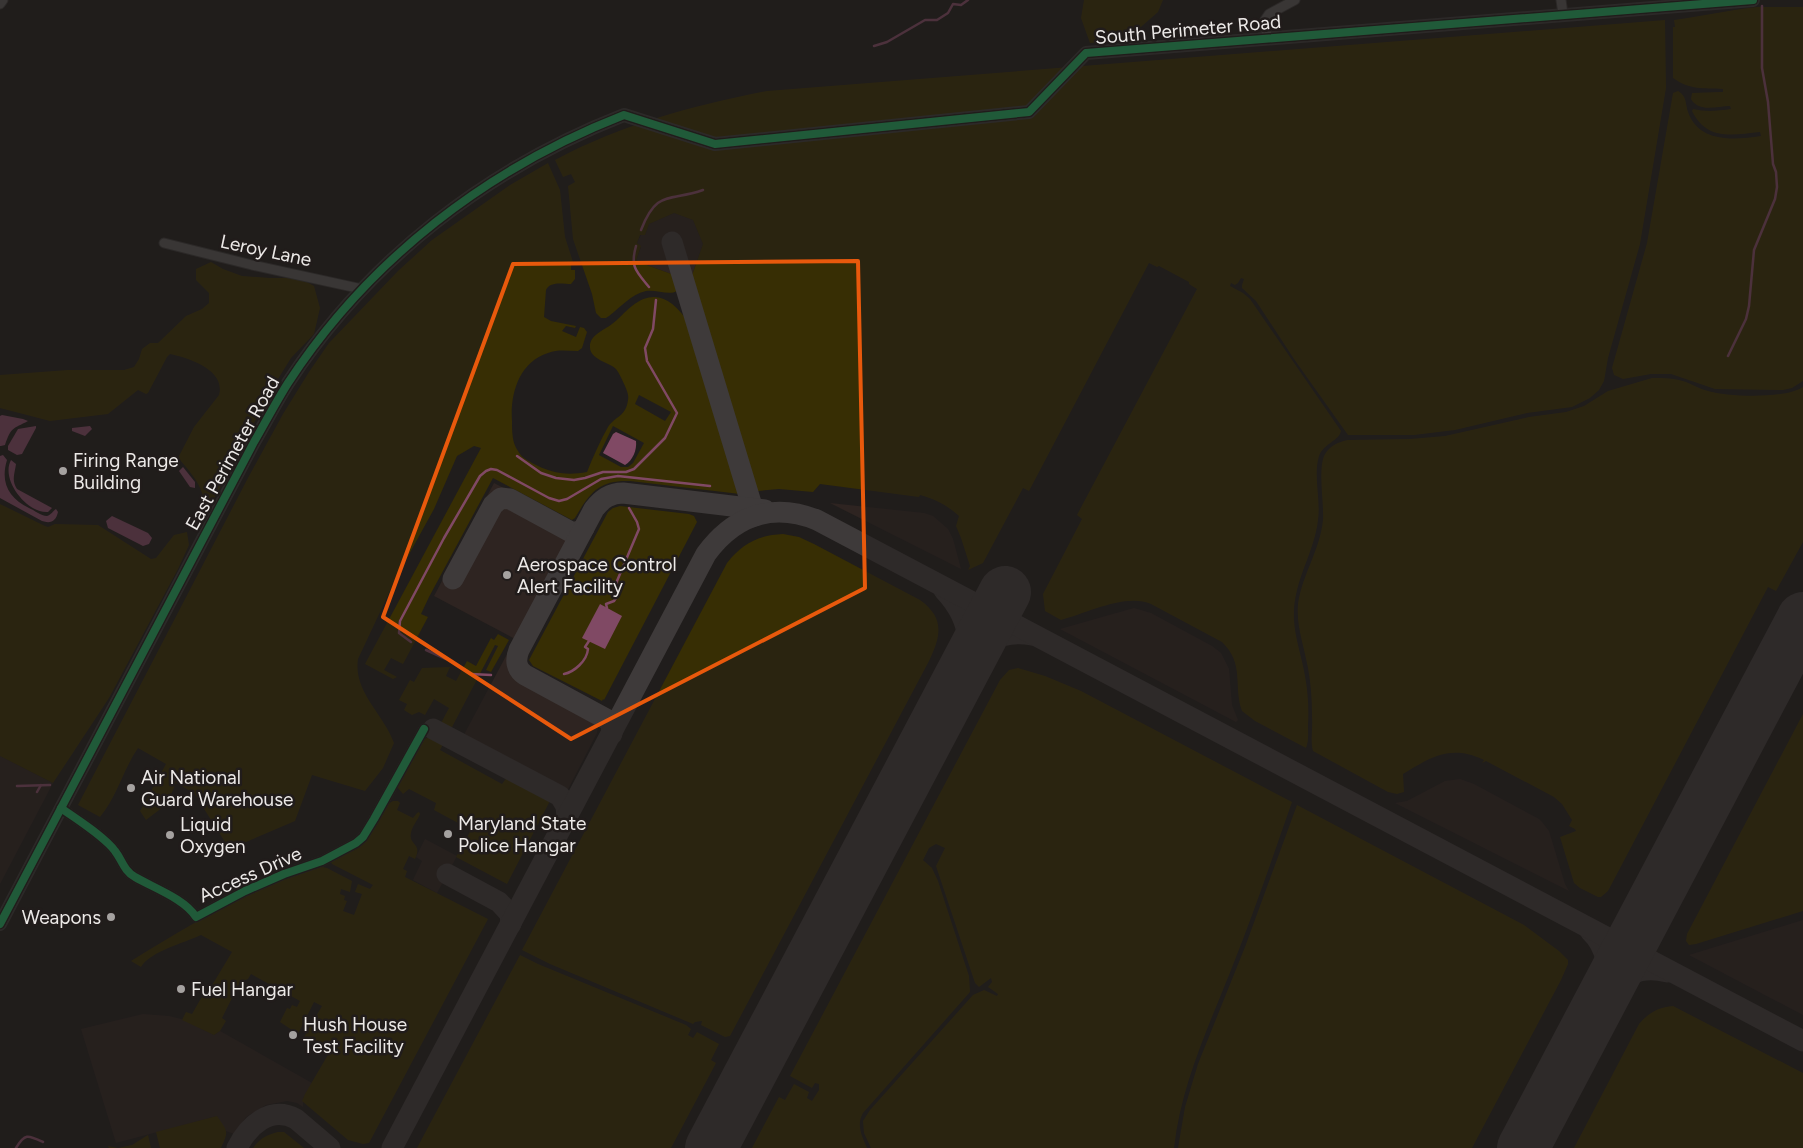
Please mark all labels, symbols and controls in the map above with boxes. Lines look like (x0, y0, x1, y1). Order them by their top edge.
street label: South Perimeter Road (1094, 10, 1282, 49)
street label: Leroy Lane (218, 230, 314, 271)
street label: East Perimeter Road (181, 372, 284, 534)
place label: Firing Range Building (73, 449, 179, 494)
marker: Firing Range Building (57, 465, 69, 477)
place label: Aerospace Control Alert Facility (517, 553, 677, 598)
marker: Aerospace Control Alert Facility (501, 569, 513, 581)
place label: Air National Guard Warehouse (141, 766, 293, 811)
marker: Air National Guard Warehouse (125, 782, 137, 794)
place label: Maryland State Police Hangar (458, 812, 586, 857)
place label: Liquid Oxygen (180, 813, 246, 858)
marker: Maryland State Police Hangar (442, 828, 454, 840)
marker: Liquid Oxygen (164, 829, 176, 841)
street label: Access Drive (195, 842, 305, 907)
place label: Weapons (22, 906, 101, 929)
marker: Weapons (105, 911, 117, 923)
place label: Fuel Hangar (191, 978, 293, 1001)
marker: Fuel Hangar (175, 983, 187, 995)
place label: Hush House Test Facility (303, 1013, 407, 1058)
marker: Hush House Test Facility (287, 1029, 299, 1041)

